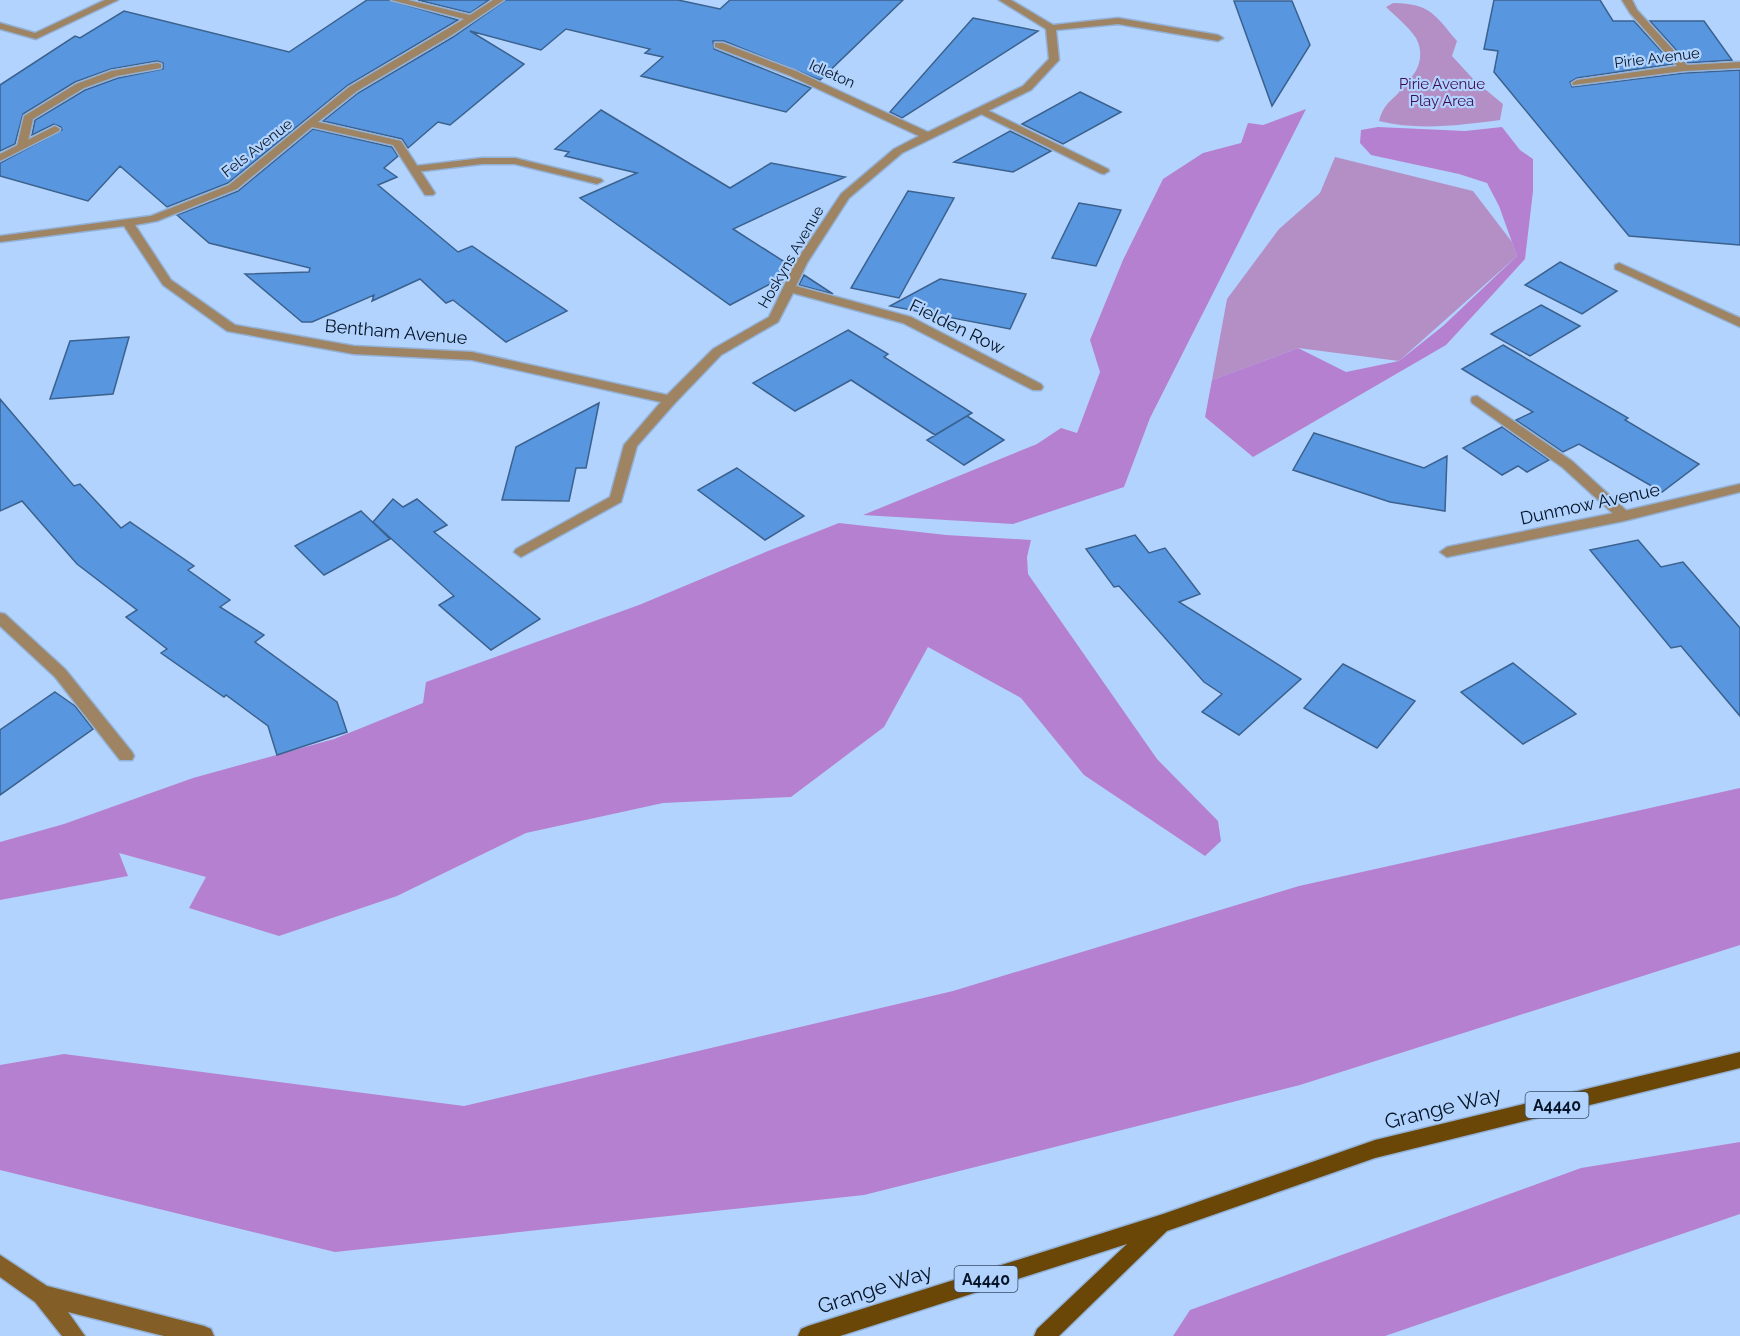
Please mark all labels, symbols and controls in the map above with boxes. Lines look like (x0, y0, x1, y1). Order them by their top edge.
street label: Pirie Avenue (1613, 44, 1701, 72)
street label: Idleton (806, 56, 858, 92)
park label: Pirie Avenue Play Area (1399, 75, 1485, 110)
street label: Fels Avenue (218, 115, 296, 181)
street label: Hoskyns Avenue (754, 202, 828, 311)
street label: Fielden Row (906, 294, 1009, 359)
street label: Bentham Avenue (324, 315, 469, 348)
street label: Dunmow Avenue (1518, 478, 1662, 529)
street label: Grange Way (1382, 1081, 1504, 1134)
road number: A4440 (1526, 1092, 1588, 1118)
street label: Grange Way (814, 1258, 935, 1319)
road number: A4440 (954, 1266, 1018, 1292)

